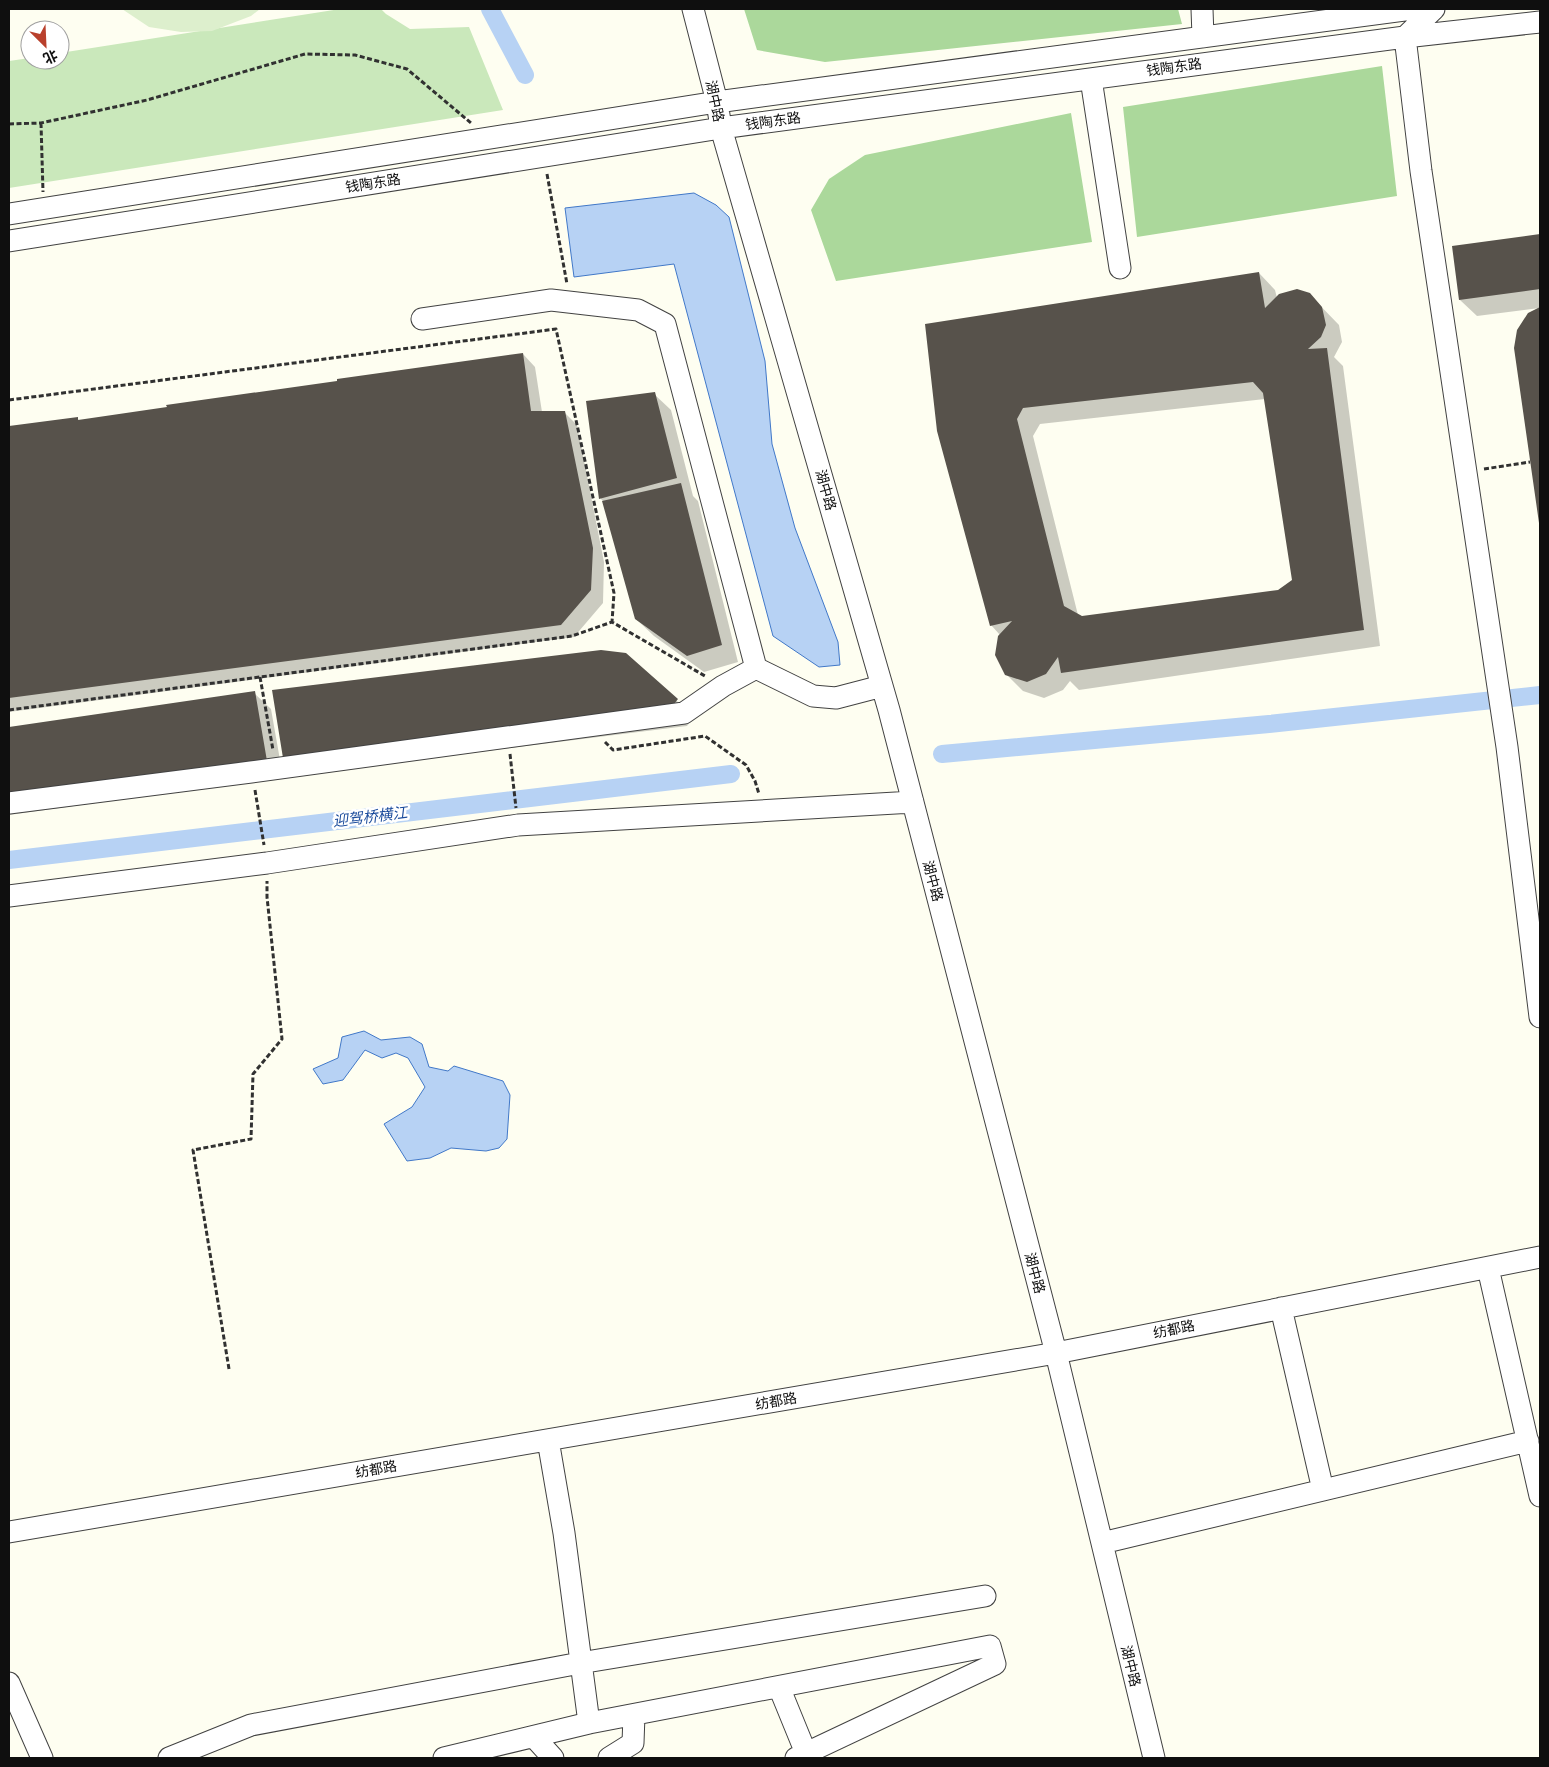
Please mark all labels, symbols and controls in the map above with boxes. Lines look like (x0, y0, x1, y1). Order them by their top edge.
north arrow (20, 20, 70, 70)
text: 北 (40, 46, 60, 68)
street label: 钱陶东路 (1145, 54, 1203, 80)
street label: 湖中路 (702, 79, 728, 123)
street label: 钱陶东路 (744, 108, 802, 134)
street label: 钱陶东路 (344, 170, 402, 196)
street label: 湖中路 (812, 467, 840, 513)
water label: 迎驾桥横江 (332, 802, 410, 831)
street label: 湖中路 (919, 858, 947, 904)
street label: 湖中路 (1021, 1250, 1049, 1296)
street label: 纺都路 (1152, 1316, 1196, 1342)
street label: 纺都路 (754, 1388, 798, 1414)
street label: 纺都路 (354, 1456, 398, 1482)
street label: 湖中路 (1117, 1643, 1145, 1689)

